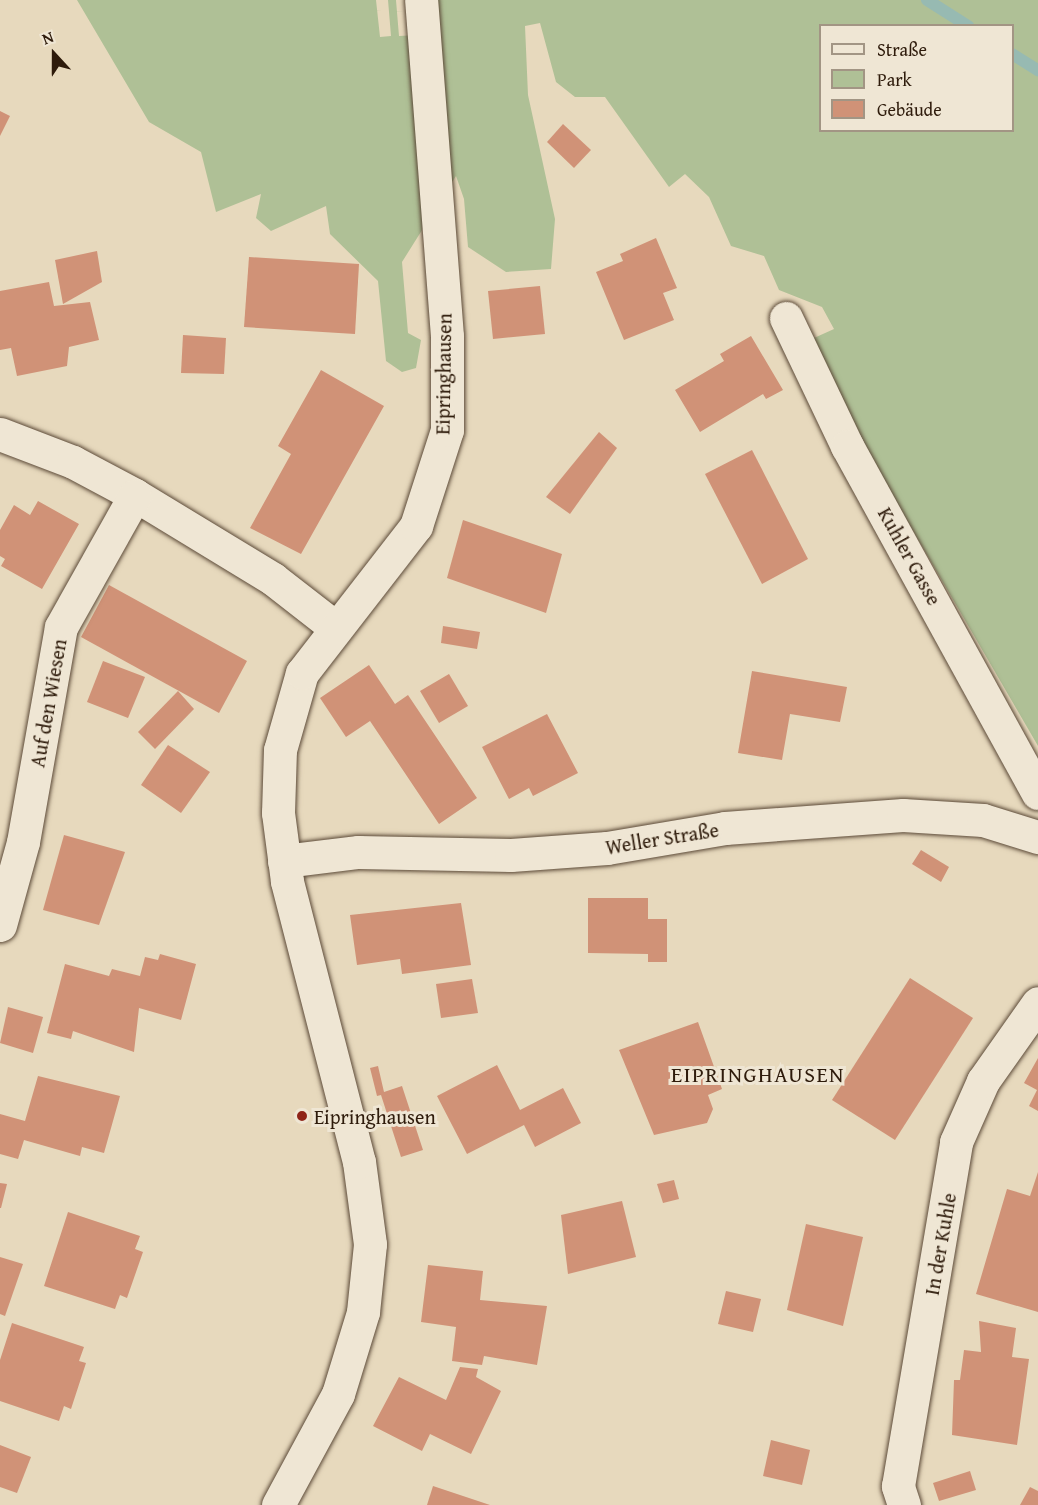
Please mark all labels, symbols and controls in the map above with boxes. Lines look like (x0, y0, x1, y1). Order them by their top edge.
north arrow (24, 24, 84, 84)
text: N (38, 24, 57, 50)
legend (819, 24, 1014, 132)
text: Straße (877, 36, 927, 63)
text: Park (877, 66, 912, 93)
text: Gebäude (877, 96, 942, 123)
street label: Eipringhausen (430, 313, 456, 435)
street label: Kuhler Gasse (873, 503, 947, 609)
street label: Auf den Wiesen (25, 637, 71, 769)
street label: Weller Straße (604, 817, 720, 859)
district label: EIPRINGHAUSEN (671, 1062, 845, 1088)
place label: Eipringhausen (314, 1104, 436, 1128)
marker: Eipringhausen (295, 1109, 309, 1123)
street label: In der Kuhle (919, 1191, 961, 1297)

